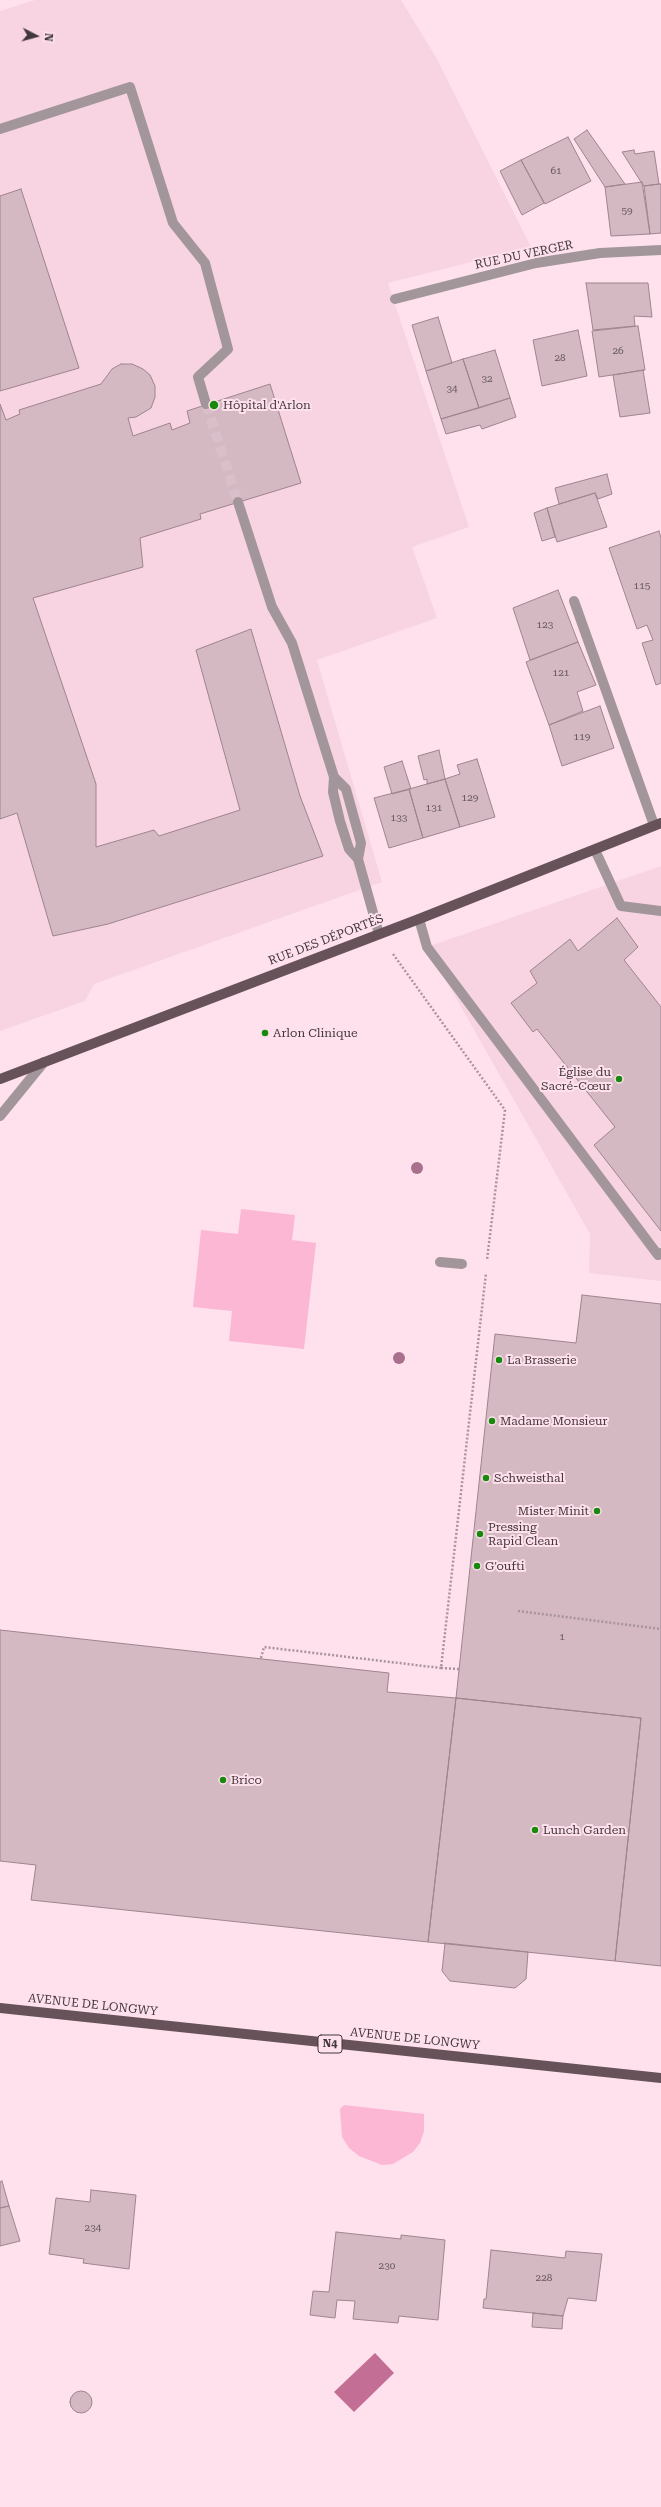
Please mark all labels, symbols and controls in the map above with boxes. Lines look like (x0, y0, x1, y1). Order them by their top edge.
north arrow (16, 16, 56, 56)
text: N (42, 32, 55, 42)
house number: 61 (550, 165, 562, 177)
house number: 59 (621, 205, 633, 217)
street label: RUE DU VERGER (474, 238, 574, 272)
house number: 26 (612, 345, 624, 357)
house number: 28 (554, 352, 566, 364)
house number: 32 (481, 373, 493, 385)
house number: 34 (446, 383, 458, 395)
place label: Hôpital d'Arlon (223, 398, 311, 412)
marker: Hôpital d'Arlon (208, 399, 220, 411)
house number: 115 (634, 580, 650, 592)
house number: 123 (537, 619, 553, 631)
house number: 121 (553, 667, 569, 679)
house number: 119 (574, 731, 590, 743)
house number: 129 (462, 792, 478, 804)
house number: 131 (426, 802, 442, 814)
house number: 133 (391, 812, 407, 824)
street label: RUE DES DÉPORTÉS (267, 911, 385, 969)
place label: Arlon Clinique (273, 1026, 358, 1040)
marker: Arlon Clinique (260, 1028, 270, 1038)
place label: Église du Sacré-Cœur (541, 1065, 611, 1093)
marker: Église du Sacré-Cœur (614, 1074, 624, 1084)
place label: La Brasserie (507, 1353, 577, 1367)
marker: La Brasserie (494, 1355, 504, 1365)
place label: Madame Monsieur (500, 1414, 607, 1428)
marker: Madame Monsieur (487, 1416, 497, 1426)
place label: Schweisthal (494, 1471, 564, 1485)
marker: Schweisthal (481, 1473, 491, 1483)
place label: Mister Minit (518, 1504, 589, 1518)
marker: Mister Minit (592, 1506, 602, 1516)
place label: Pressing Rapid Clean (488, 1520, 558, 1548)
marker: Pressing Rapid Clean (475, 1529, 485, 1539)
place label: G'oufti (485, 1559, 525, 1573)
marker: G'oufti (472, 1561, 482, 1571)
house number: 1 (559, 1631, 565, 1643)
place label: Brico (231, 1773, 262, 1787)
marker: Brico (218, 1775, 228, 1785)
place label: Lunch Garden (543, 1823, 626, 1837)
marker: Lunch Garden (530, 1825, 540, 1835)
street label: AVENUE DE LONGWY (27, 1991, 159, 2019)
street label: AVENUE DE LONGWY (349, 2025, 481, 2053)
road number: N4 (318, 2035, 342, 2053)
house number: 234 (85, 2222, 101, 2234)
house number: 230 (379, 2260, 395, 2272)
house number: 228 (536, 2272, 552, 2284)

